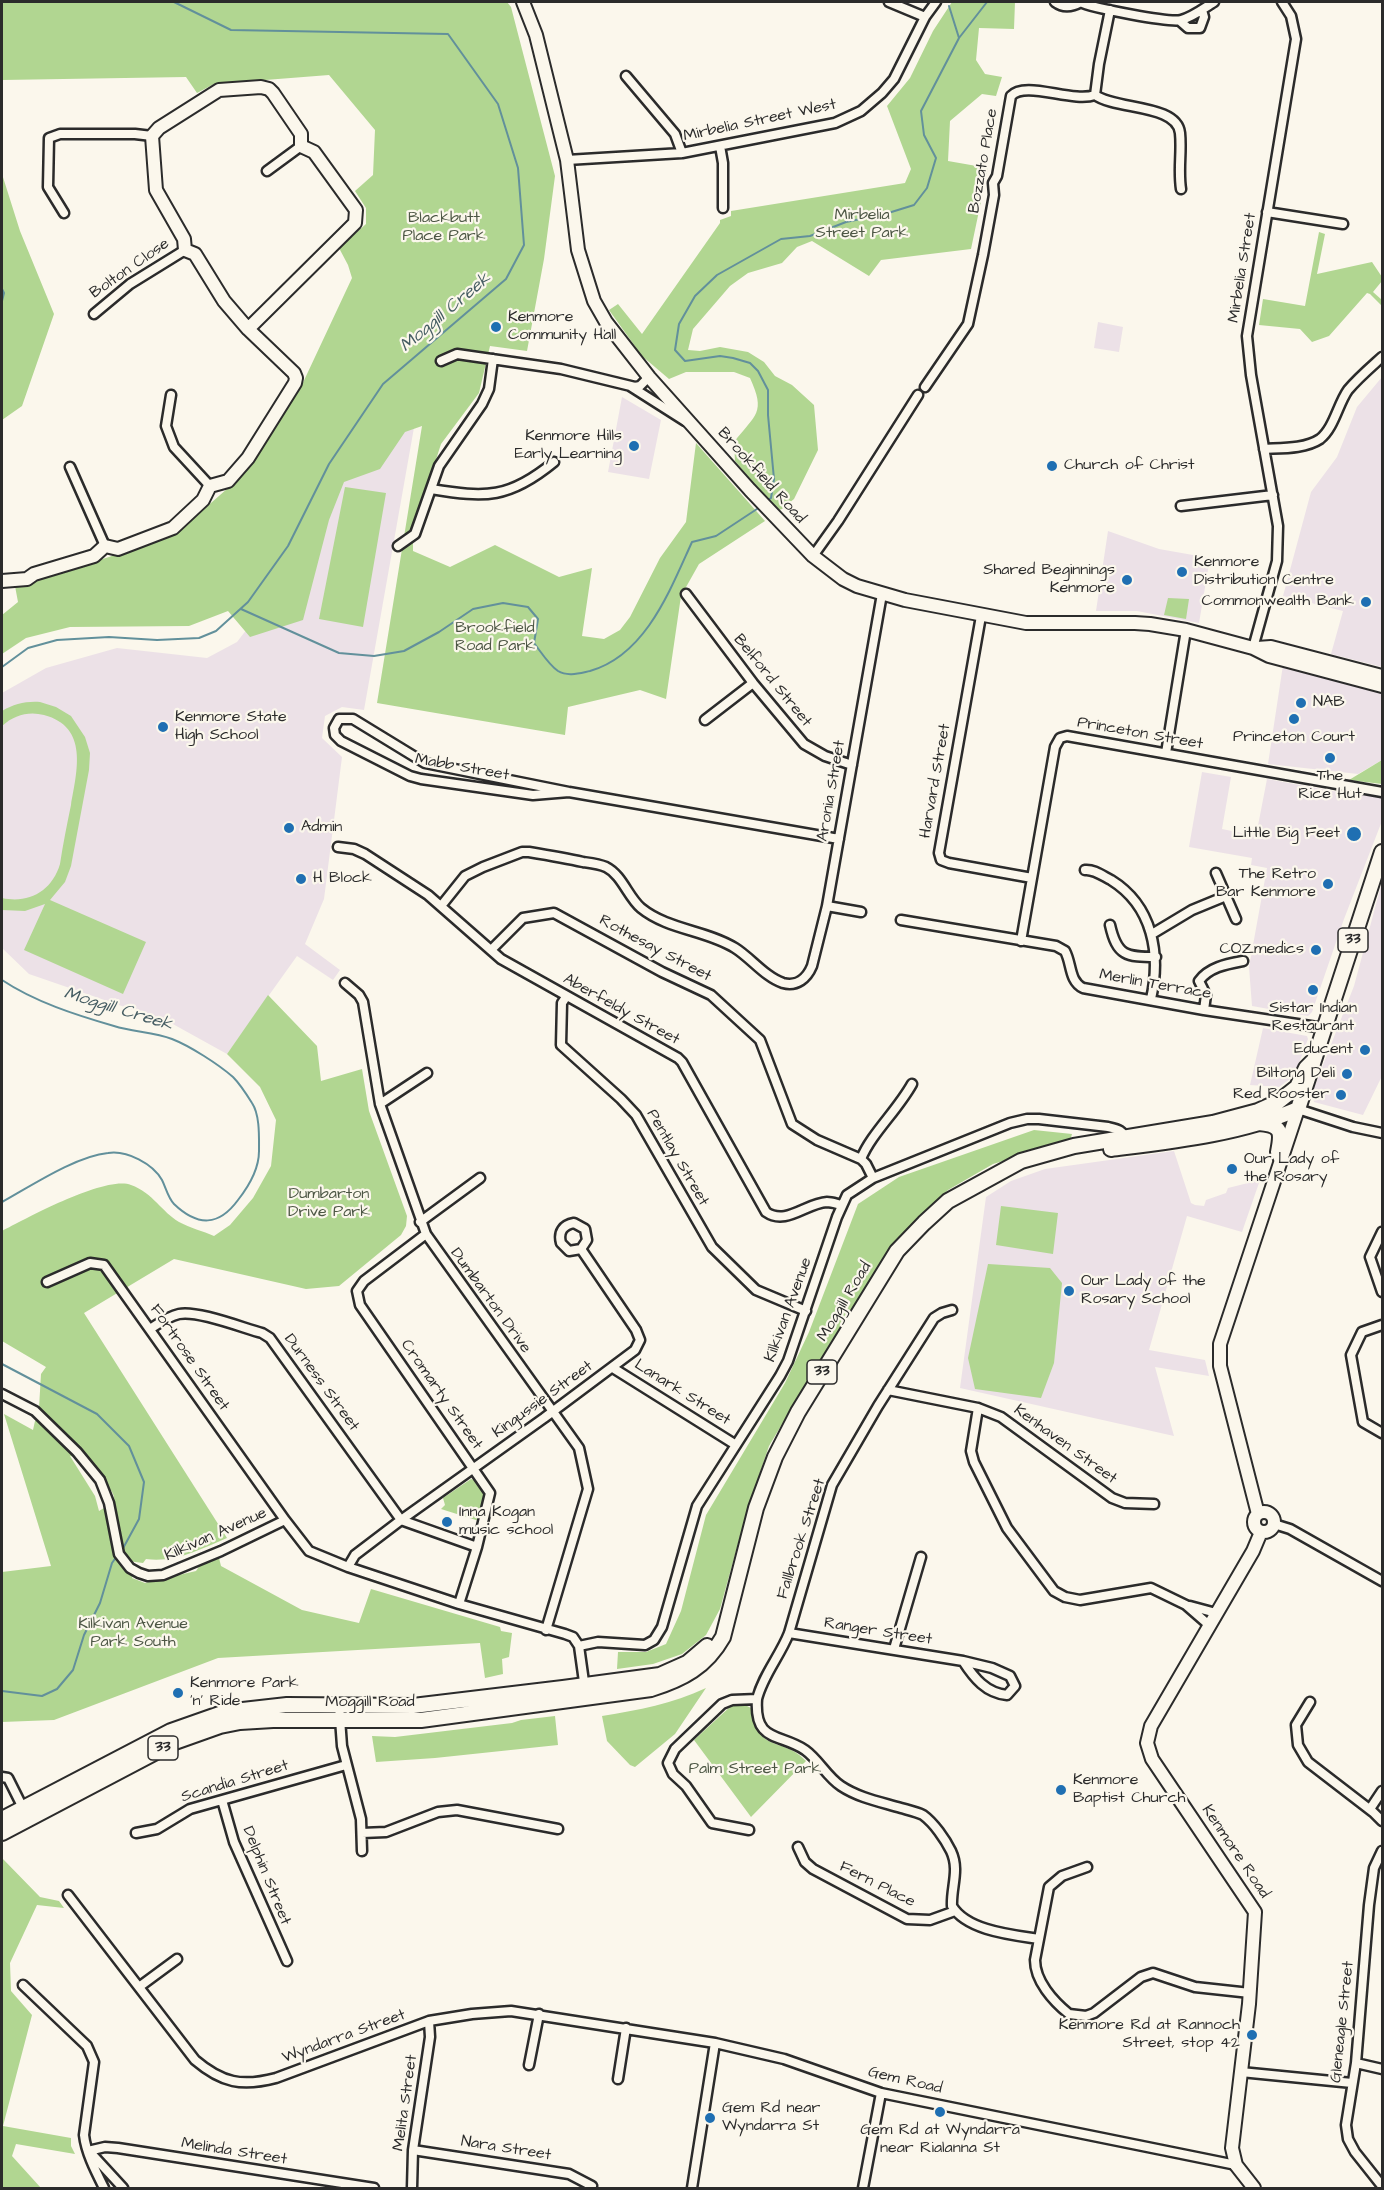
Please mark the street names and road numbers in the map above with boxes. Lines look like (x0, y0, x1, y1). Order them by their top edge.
street label: Mirbelia Street West (682, 95, 838, 147)
street label: Bozzato Place (965, 107, 1003, 215)
street label: Mirbelia Street (1225, 212, 1261, 324)
street label: Bolton Close (87, 235, 173, 303)
street label: Brookfield Road (713, 424, 809, 528)
street label: Belford Street (729, 631, 815, 731)
street label: Princeton Street (1076, 713, 1204, 755)
street label: Harvard Street (916, 722, 956, 840)
street label: Aronia Street (814, 739, 850, 843)
street label: Mabb Street (414, 750, 510, 786)
street label: Rothesay Street (596, 911, 714, 987)
road number: 33 (1338, 928, 1368, 952)
street label: Merlin Terrace (1098, 966, 1212, 1004)
street label: Aberfeldy Street (559, 970, 683, 1050)
street label: Pentlay Street (642, 1106, 712, 1210)
street label: Dumbarton Drive (445, 1245, 535, 1357)
street label: Kilkivan Avenue (761, 1255, 817, 1365)
street label: Moggill Road (814, 1259, 876, 1345)
street label: Fortrose Street (145, 1301, 233, 1415)
street label: Durness Street (279, 1331, 363, 1435)
street label: Cromarty Street (396, 1336, 486, 1454)
street label: Lanark Street (630, 1356, 734, 1430)
street label: Kingussie Street (489, 1357, 597, 1443)
road number: 33 (807, 1360, 837, 1384)
street label: Kenhaven Street (1010, 1401, 1120, 1489)
street label: Fallbrook Street (773, 1476, 831, 1602)
street label: Kilkivan Avenue (162, 1504, 270, 1566)
street label: Ranger Street (823, 1614, 933, 1650)
street label: Moggill Road (325, 1693, 415, 1713)
road number: 33 (148, 1736, 178, 1760)
street label: Scandia Street (179, 1757, 291, 1807)
street label: Kenmore Road (1197, 1802, 1273, 1902)
street label: Delphin Street (238, 1824, 294, 1928)
street label: Fern Place (836, 1858, 918, 1912)
street label: Gleneagle Street (1327, 1960, 1359, 2084)
street label: Wyndarra Street (280, 2006, 408, 2068)
street label: Melita Street (390, 2054, 422, 2152)
street label: Gem Road (866, 2063, 944, 2099)
street label: Nara Street (460, 2132, 552, 2166)
street label: Melinda Street (180, 2134, 288, 2170)

